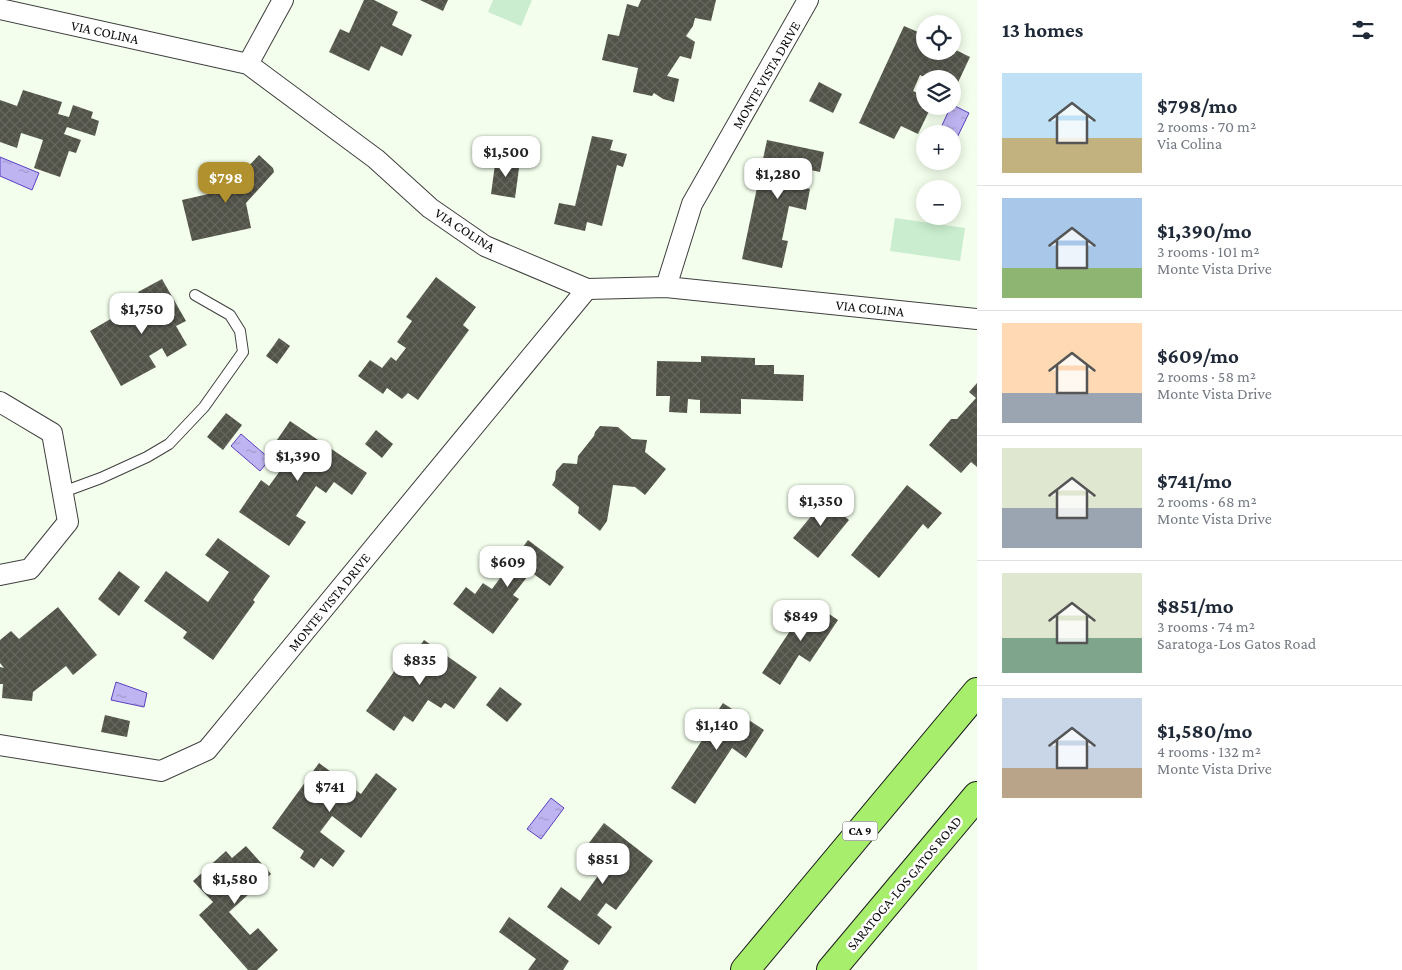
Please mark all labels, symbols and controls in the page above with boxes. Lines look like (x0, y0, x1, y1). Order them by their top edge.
map controls (916, 15, 961, 225)
button: locate (916, 15, 961, 60)
icon: filters (1349, 16, 1377, 44)
street label: VIA COLINA (70, 17, 140, 47)
street label: MONTE VISTA DRIVE (729, 18, 803, 132)
text: 13 homes (1002, 18, 1083, 42)
button: layers (916, 70, 961, 115)
icon: home (1042, 93, 1102, 153)
text: $798/mo (1157, 94, 1237, 118)
text: 2 rooms · 70 m² (1157, 118, 1256, 135)
button: + (916, 125, 961, 170)
text: Via Colina (1157, 135, 1222, 152)
pin: $1,500 (465, 136, 547, 178)
text: $1,500 (483, 143, 529, 160)
pin: $1,280 (737, 158, 819, 200)
pin: $798 (196, 162, 256, 204)
text: $1,280 (755, 165, 801, 182)
text: $798 (209, 169, 243, 186)
button: − (916, 180, 961, 225)
street label: VIA COLINA (432, 205, 498, 255)
icon: home (1042, 218, 1102, 278)
text: $1,390/mo (1157, 219, 1252, 243)
text: 3 rooms · 101 m² (1157, 243, 1260, 260)
text: Monte Vista Drive (1157, 260, 1272, 277)
pin: $1,750 (101, 292, 183, 335)
street label: VIA COLINA (835, 296, 905, 320)
text: $1,750 (120, 300, 164, 317)
icon: home (1042, 343, 1102, 403)
text: $609/mo (1157, 344, 1239, 368)
text: 2 rooms · 58 m² (1157, 368, 1256, 385)
text: Monte Vista Drive (1157, 385, 1272, 402)
pin: $1,390 (257, 440, 339, 482)
text: $1,390 (276, 447, 320, 464)
icon: home (1042, 468, 1102, 528)
text: $741/mo (1157, 469, 1232, 493)
pin: $1,350 (780, 484, 862, 527)
text: $1,350 (799, 492, 843, 509)
text: 2 rooms · 68 m² (1157, 493, 1257, 510)
text: Monte Vista Drive (1157, 510, 1272, 527)
pin: $609 (478, 546, 538, 588)
street label: MONTE VISTA DRIVE (285, 549, 374, 654)
text: $609 (490, 553, 526, 570)
icon: home (1042, 593, 1102, 653)
text: $851/mo (1157, 594, 1234, 618)
pin: $849 (771, 600, 831, 642)
text: $849 (784, 607, 818, 624)
text: 3 rooms · 74 m² (1157, 618, 1255, 635)
text: Saratoga-Los Gatos Road (1157, 635, 1316, 652)
pin: $835 (390, 644, 450, 686)
text: $835 (404, 651, 436, 668)
pin: $1,140 (676, 708, 758, 751)
text: $1,140 (696, 716, 738, 733)
icon: home (1042, 718, 1102, 778)
text: $1,580/mo (1157, 719, 1252, 743)
text: 4 rooms · 132 m² (1157, 743, 1261, 760)
text: Monte Vista Drive (1157, 760, 1272, 777)
pin: $741 (300, 770, 360, 813)
text: $741 (315, 778, 345, 795)
street label: SARATOGA-LOS GATOS ROAD (843, 813, 965, 953)
road number: CA 9 (842, 821, 878, 840)
pin: $851 (573, 842, 633, 885)
text: $851 (588, 850, 618, 867)
pin: $1,580 (194, 862, 276, 905)
text: $1,580 (212, 870, 258, 887)

